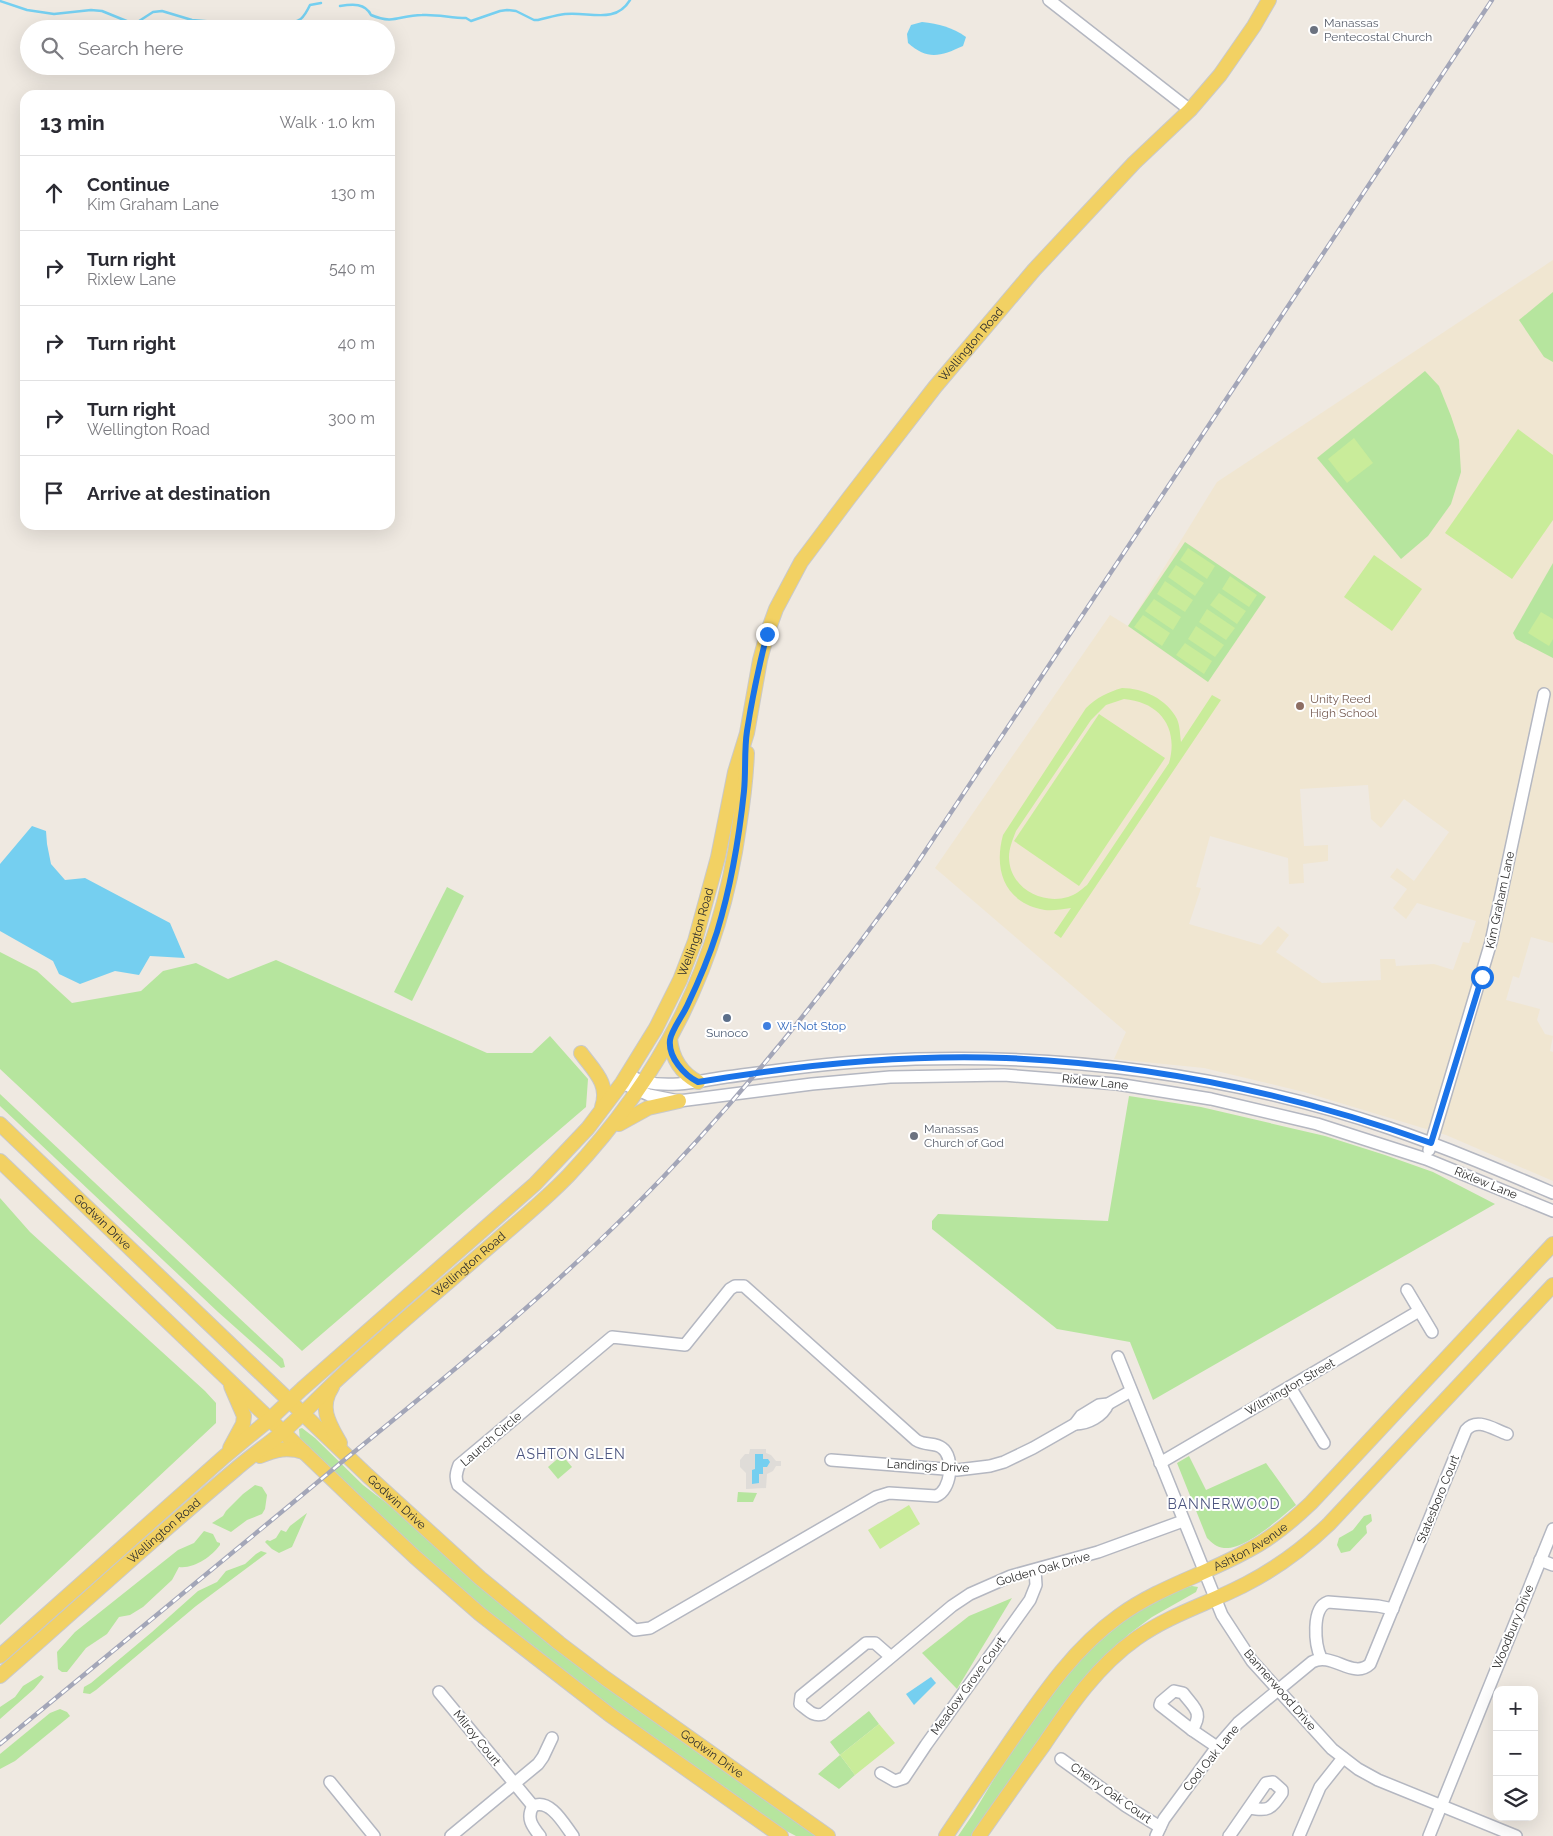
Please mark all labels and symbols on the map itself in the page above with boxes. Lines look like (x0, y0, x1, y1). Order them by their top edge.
place label: Manassas Pentecostal Church (1324, 16, 1432, 44)
marker: Manassas Pentecostal Church (1308, 24, 1320, 36)
street label: Wellington Road (936, 304, 1006, 384)
route end (756, 623, 779, 646)
place label: Unity Reed High School (1310, 692, 1378, 720)
marker: Unity Reed High School (1294, 700, 1306, 712)
street label: Kim Graham Lane (1483, 850, 1517, 950)
street label: Wellington Road (675, 886, 716, 978)
route start (1471, 966, 1494, 989)
marker: Sunoco (721, 1012, 733, 1024)
place label: Wi-Not Stop (777, 1019, 846, 1033)
marker: Wi-Not Stop (761, 1020, 773, 1032)
place label: Sunoco (706, 1026, 748, 1040)
street label: Rixlew Lane (1061, 1072, 1129, 1092)
place label: Manassas Church of God (924, 1122, 1004, 1150)
marker: Manassas Church of God (908, 1130, 920, 1142)
street label: Rixlew Lane (1452, 1164, 1520, 1202)
street label: Godwin Drive (71, 1191, 134, 1253)
street label: Wellington Road (429, 1229, 508, 1300)
street label: Wilmington Street (1243, 1356, 1337, 1418)
street label: Launch Circle (458, 1409, 524, 1469)
district label: ASHTON GLEN (516, 1446, 626, 1462)
street label: Statesboro Court (1414, 1453, 1462, 1545)
street label: Landings Drive (886, 1457, 970, 1475)
street label: Godwin Drive (365, 1472, 429, 1532)
street label: Wellington Road (125, 1495, 203, 1567)
district label: BANNERWOOD (1168, 1496, 1280, 1512)
street label: Ashton Avenue (1211, 1520, 1290, 1574)
street label: Golden Oak Drive (994, 1549, 1092, 1589)
street label: Woodbury Drive (1490, 1583, 1536, 1671)
street label: Meadow Grove Court (928, 1634, 1008, 1738)
street label: Bannerwood Drive (1241, 1647, 1319, 1733)
street label: Milroy Court (450, 1707, 504, 1769)
street label: Cool Oak Lane (1180, 1722, 1242, 1794)
street label: Godwin Drive (678, 1727, 746, 1781)
street label: Cherry Oak Court (1068, 1760, 1154, 1826)

